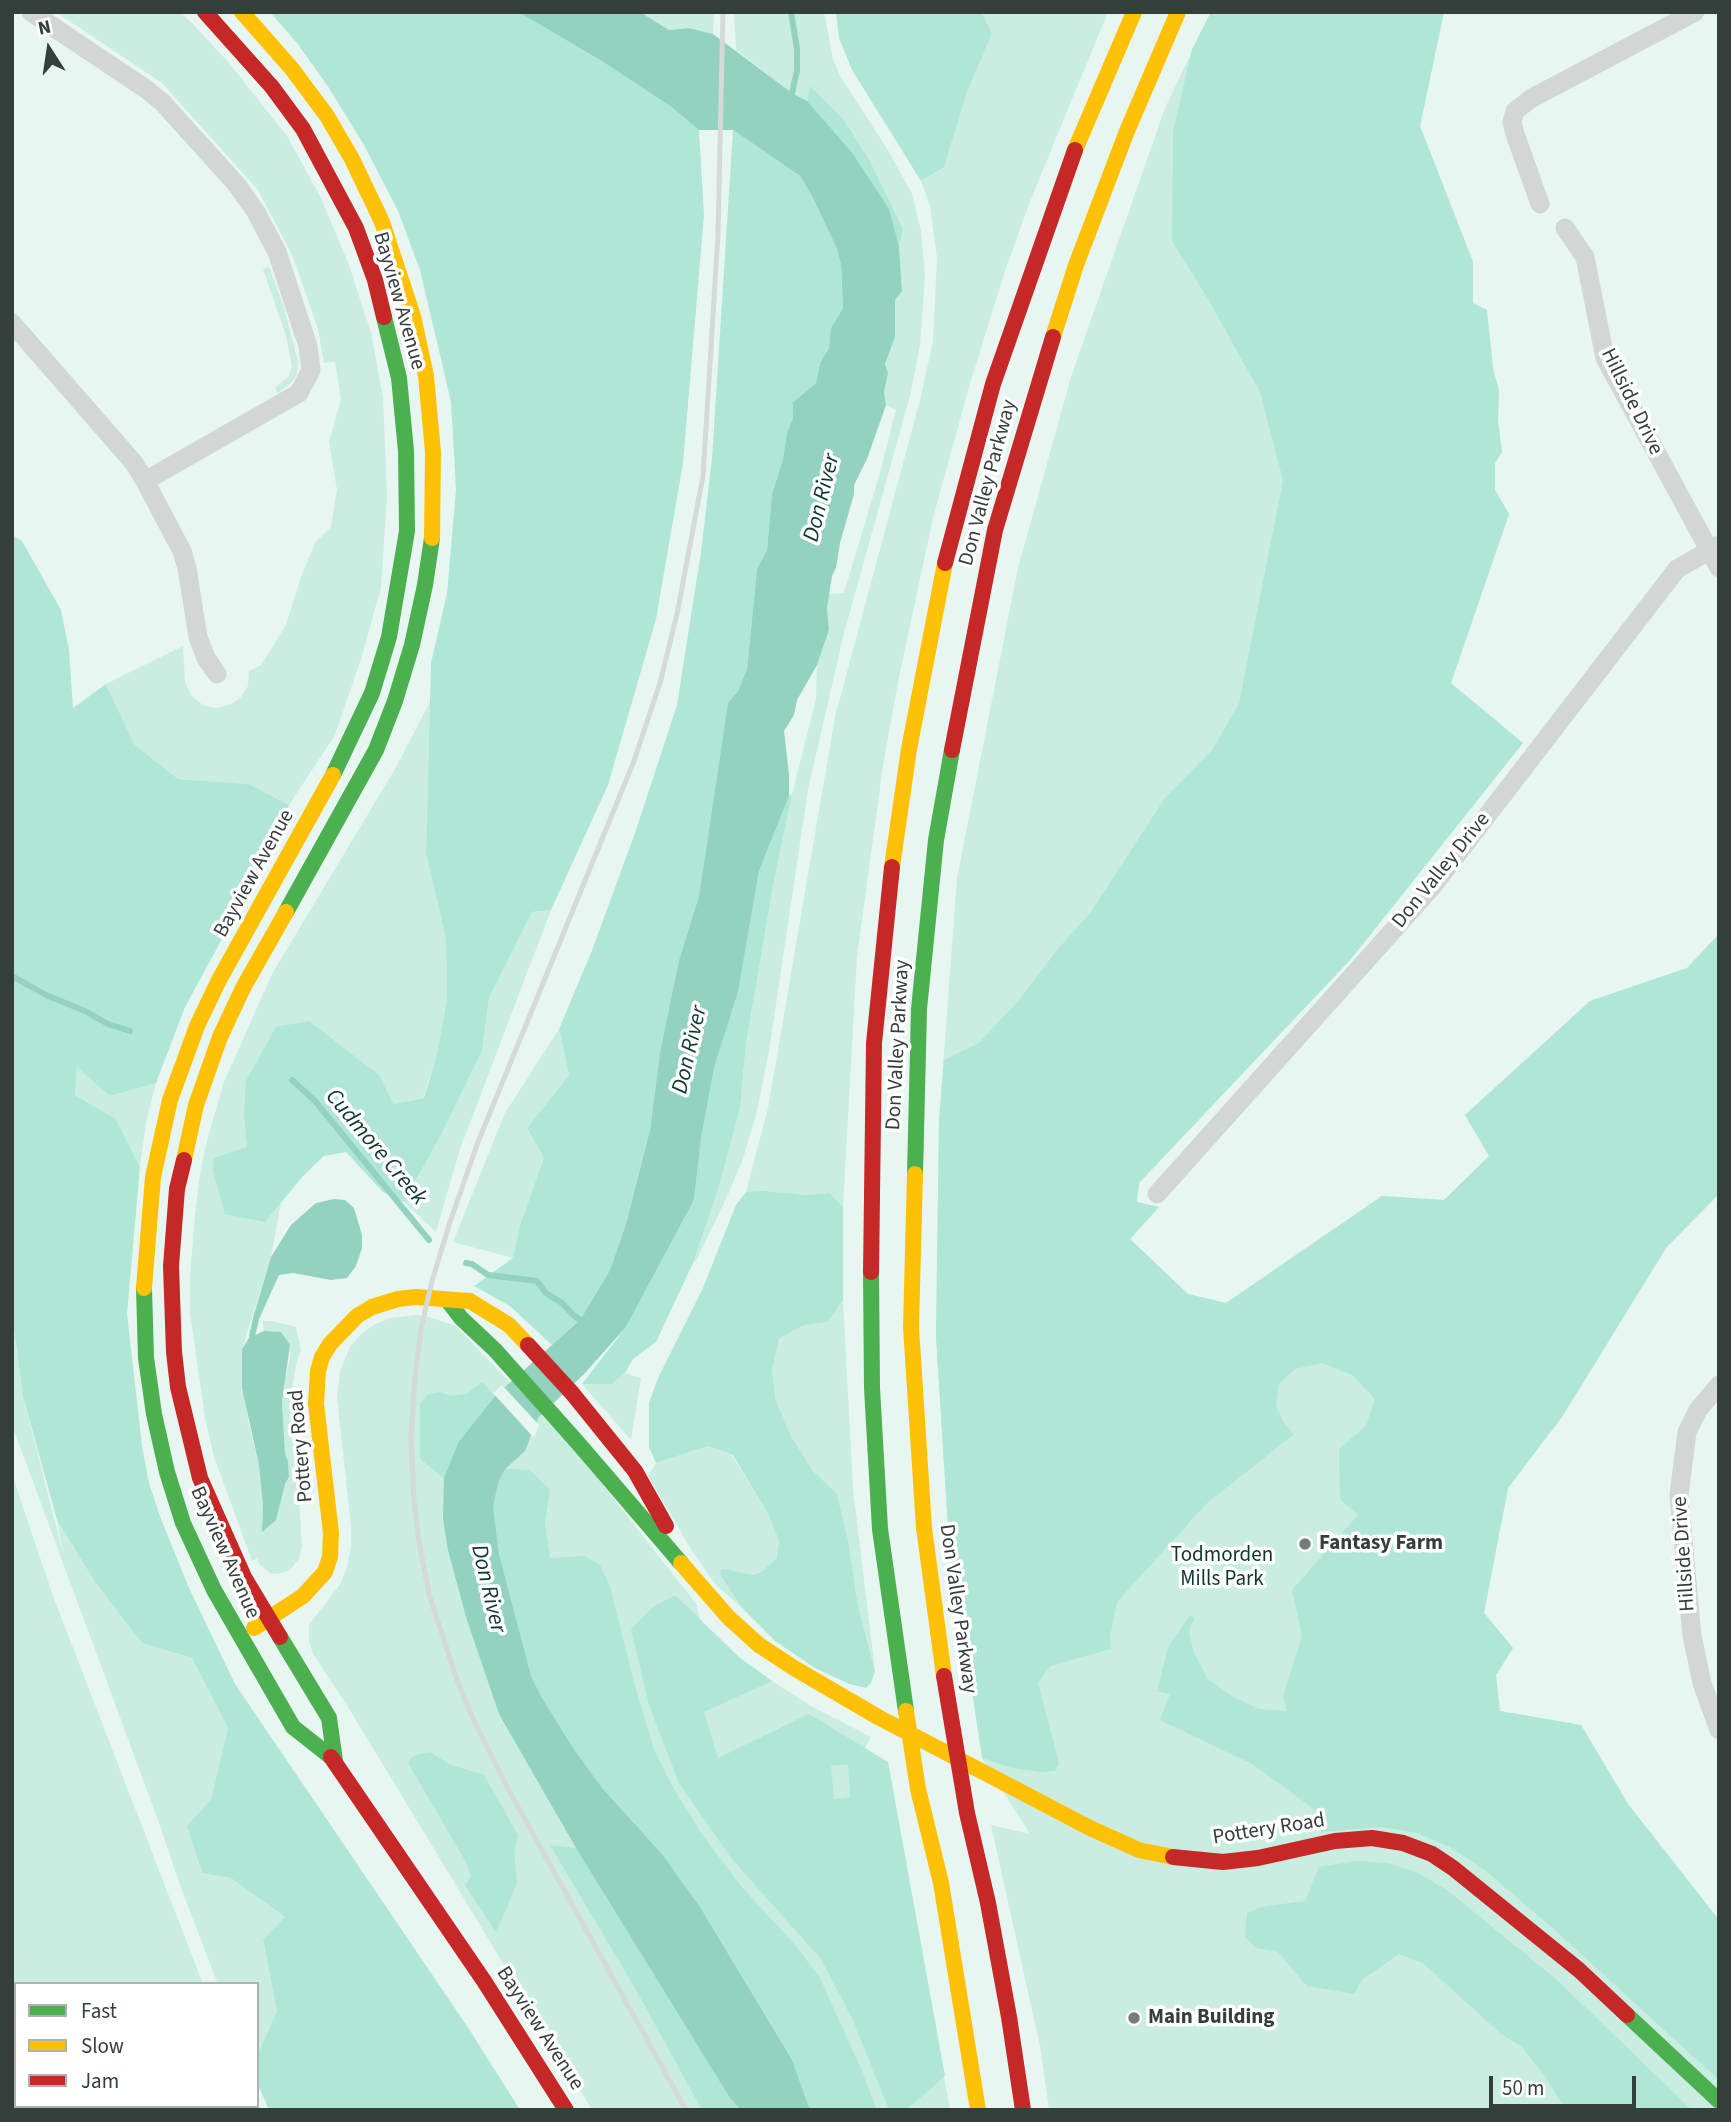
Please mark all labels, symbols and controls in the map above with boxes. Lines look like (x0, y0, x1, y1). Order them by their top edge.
text: N (36, 13, 54, 42)
north arrow (14, 14, 84, 84)
street label: Bayview Avenue (366, 229, 430, 373)
street label: Hillside Drive (1594, 345, 1668, 459)
street label: Don Valley Parkway (955, 397, 1023, 569)
water label: Don River (799, 451, 847, 545)
street label: Bayview Avenue (209, 806, 301, 942)
street label: Don Valley Drive (1388, 808, 1496, 934)
street label: Don Valley Parkway (882, 959, 916, 1131)
water label: Don River (667, 1003, 715, 1097)
water label: Cudmore Creek (318, 1084, 432, 1212)
street label: Pottery Road (285, 1389, 319, 1503)
street label: Bayview Avenue (184, 1483, 264, 1623)
street label: Hillside Drive (1668, 1496, 1702, 1612)
street label: Don Valley Parkway (933, 1523, 981, 1695)
place label: Fantasy Farm (1319, 1531, 1443, 1557)
marker: Fantasy Farm (1297, 1536, 1313, 1552)
water label: Don River (463, 1542, 511, 1636)
park label: Todmorden Mills Park (1171, 1543, 1273, 1593)
street label: Pottery Road (1211, 1809, 1327, 1851)
street label: Bayview Avenue (490, 1962, 588, 2096)
legend (14, 1982, 259, 2108)
text: Fast (81, 1996, 117, 2026)
place label: Main Building (1148, 2005, 1275, 2031)
marker: Main Building (1126, 2010, 1142, 2026)
text: Slow (81, 2031, 124, 2061)
scale bar (1493, 2062, 1640, 2106)
text: Jam (81, 2066, 119, 2096)
text: 50 m (1502, 2073, 1544, 2103)

